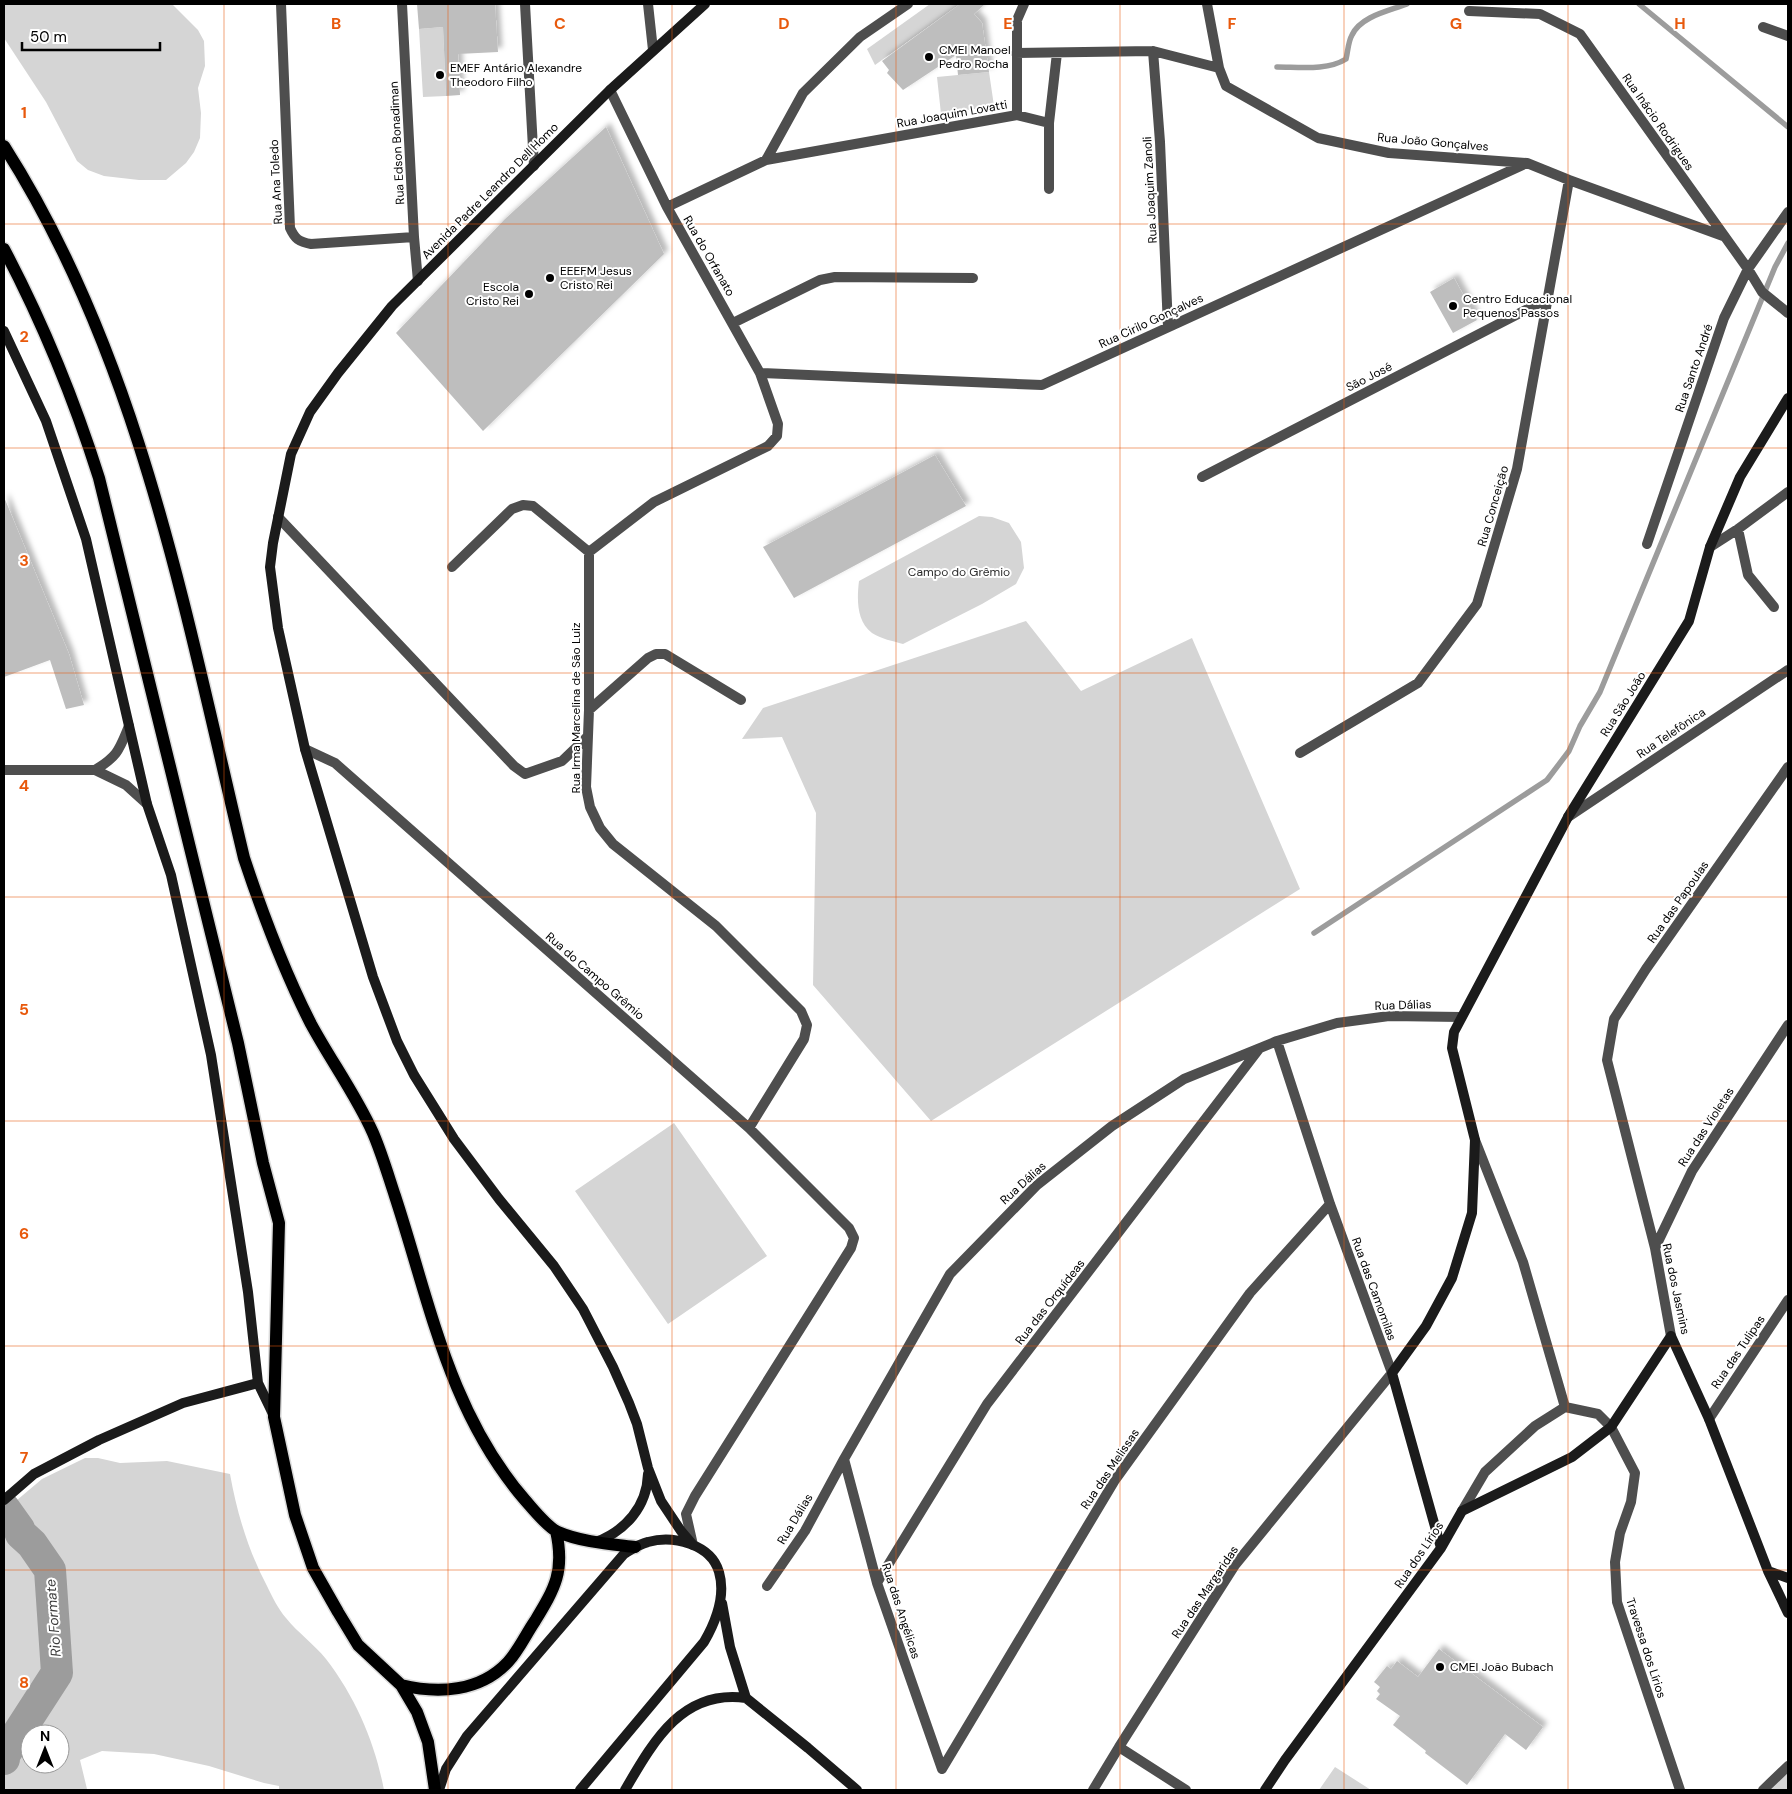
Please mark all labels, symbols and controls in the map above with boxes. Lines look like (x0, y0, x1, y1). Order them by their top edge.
text: B (331, 13, 341, 34)
text: C (554, 13, 566, 34)
text: D (778, 13, 790, 34)
text: E (1003, 13, 1013, 34)
text: F (1228, 13, 1237, 34)
text: G (1450, 13, 1462, 34)
text: H (1674, 13, 1686, 34)
scale bar (22, 20, 160, 52)
text: 50 m (30, 27, 67, 47)
place label: CMEI Manoel Pedro Rocha (939, 42, 1011, 72)
marker: CMEI Manoel Pedro Rocha (923, 51, 935, 63)
place label: EMEF Antário Alexandre Theodoro Filho (450, 60, 582, 90)
marker: EMEF Antário Alexandre Theodoro Filho (434, 69, 446, 81)
street label: Rua Inácio Rodrigues (1618, 70, 1698, 174)
street label: Rua Edson Bonadiman (386, 81, 408, 205)
street label: Rua Joaquim Lovatti (895, 96, 1009, 132)
text: 1 (21, 102, 27, 123)
street label: Avenida Padre Leandro Dell Homo (418, 119, 562, 263)
street label: Rua João Gonçalves (1377, 129, 1489, 155)
street label: Rua Joaquim Zanoli (1139, 136, 1161, 244)
street label: Rua Ana Toledo (266, 139, 286, 225)
street label: Rua do Orfanato (679, 213, 739, 299)
place label: EEEFM Jesus Cristo Rei (560, 263, 632, 293)
marker: EEEFM Jesus Cristo Rei (544, 272, 556, 284)
place label: Escola Cristo Rei (466, 279, 519, 309)
marker: Escola Cristo Rei (523, 288, 535, 300)
street label: Rua Cirilo Gonçalves (1096, 290, 1206, 352)
place label: Centro Educacional Pequenos Passos (1463, 291, 1572, 321)
marker: Centro Educacional Pequenos Passos (1447, 300, 1459, 312)
street label: Rua Santo André (1671, 322, 1717, 414)
text: 2 (19, 326, 29, 347)
street label: São José (1343, 358, 1395, 395)
street label: Rua Conceição (1474, 464, 1512, 548)
text: 3 (19, 550, 29, 571)
park label: Campo do Grêmio (908, 564, 1010, 580)
street label: Rua Irma Marcelina de São Luiz (568, 623, 584, 793)
street label: Rua São João (1597, 668, 1649, 740)
street label: Rua Telefônica (1633, 704, 1709, 762)
text: 4 (19, 775, 29, 796)
street label: Rua das Papoulas (1644, 858, 1712, 946)
street label: Rua do Campo Grêmio (542, 929, 648, 1023)
street label: Rua Dálias (1374, 996, 1432, 1014)
text: 5 (19, 999, 29, 1020)
street label: Rua das Violetas (1674, 1084, 1738, 1170)
street label: Rua Dálias (997, 1158, 1049, 1208)
text: 6 (19, 1223, 29, 1244)
street label: Rua das Camomilas (1348, 1235, 1400, 1343)
street label: Rua dos Jasmins (1659, 1242, 1693, 1336)
street label: Rua das Orquídeas (1012, 1256, 1088, 1348)
street label: Rua das Tulipas (1707, 1312, 1769, 1392)
street label: Rua das Melissas (1077, 1426, 1143, 1512)
text: 7 (20, 1447, 29, 1468)
street label: Rua Dálias (774, 1491, 816, 1547)
street label: Rua dos Lírios (1391, 1519, 1447, 1591)
street label: Rua das Margaridas (1168, 1543, 1242, 1641)
street label: Rua das Angélicas (878, 1561, 924, 1661)
water label: Rio Formate (41, 1579, 65, 1657)
street label: Travessa dos Lírios (1622, 1596, 1670, 1700)
place label: CMEI João Bubach (1450, 1659, 1553, 1675)
marker: CMEI João Bubach (1434, 1661, 1446, 1673)
text: 8 (19, 1672, 29, 1693)
north arrow (20, 1724, 70, 1774)
text: N (40, 1727, 50, 1745)

